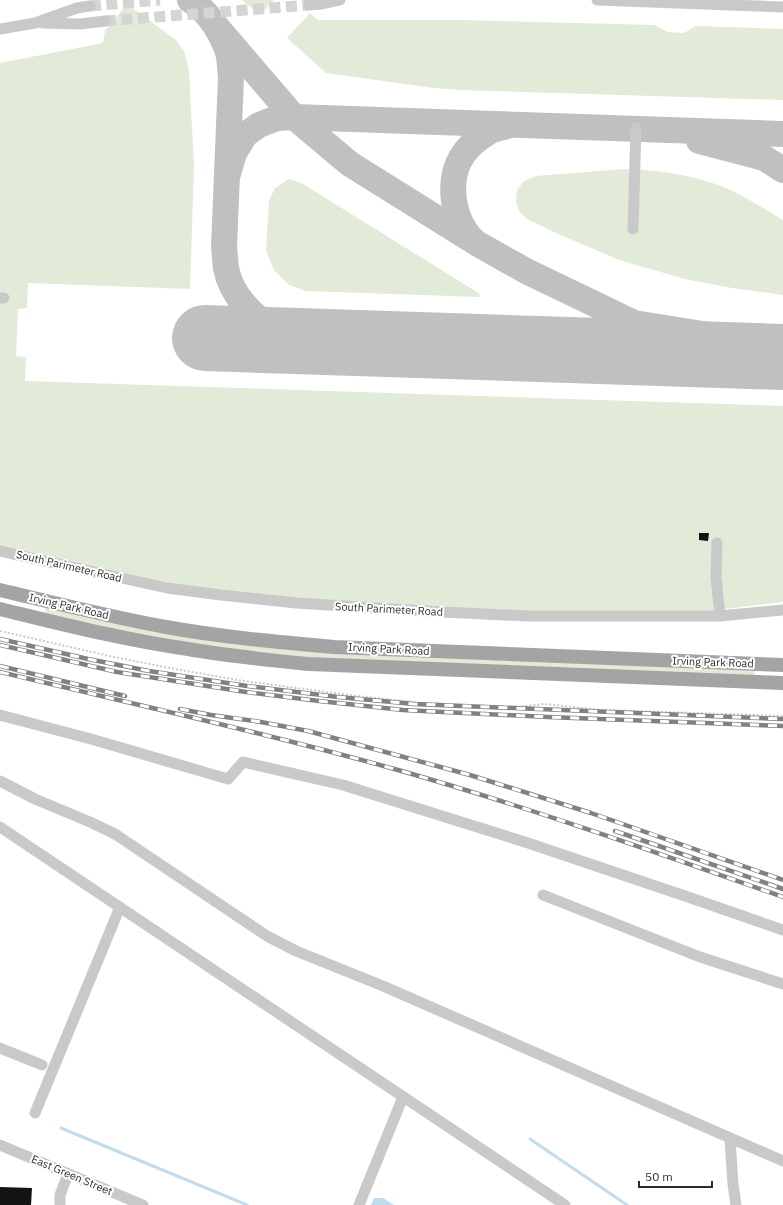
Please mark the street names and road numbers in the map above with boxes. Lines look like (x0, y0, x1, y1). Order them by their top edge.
street label: South Parimeter Road (15, 547, 123, 585)
street label: Irving Park Road (28, 590, 110, 622)
street label: South Parimeter Road (335, 599, 443, 619)
street label: Irving Park Road (348, 640, 430, 658)
street label: Irving Park Road (672, 654, 754, 670)
street label: East Green Street (29, 1152, 115, 1198)

